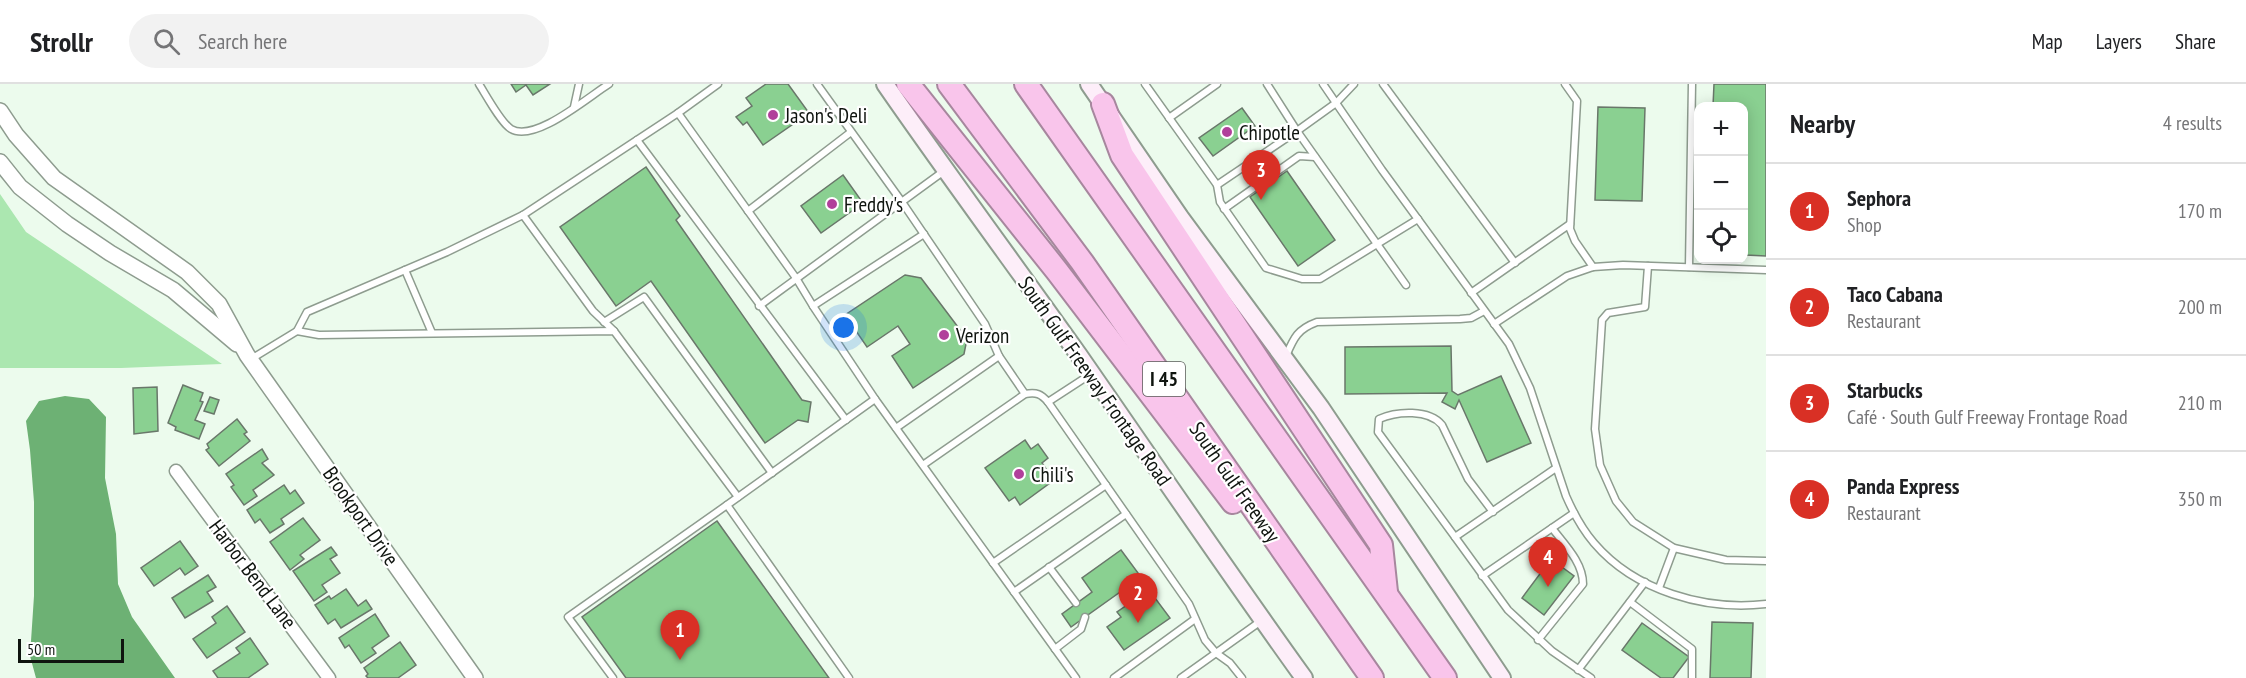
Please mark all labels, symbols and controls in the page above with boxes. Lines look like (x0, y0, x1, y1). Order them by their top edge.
search box (129, 14, 549, 68)
text: Strollr (30, 23, 93, 60)
icon: search (150, 25, 183, 58)
text: Search here (198, 27, 287, 55)
text: Map (2032, 28, 2063, 55)
text: Layers (2096, 28, 2142, 55)
text: Share (2175, 28, 2216, 55)
place label: Jason's Deli (784, 102, 867, 129)
map controls (1694, 102, 1748, 264)
button: + (1694, 102, 1748, 156)
text: Nearby (1790, 107, 1855, 140)
marker: Jason's Deli (766, 108, 780, 122)
text: 4 results (2163, 110, 2222, 136)
place label: Chipotle (1239, 119, 1300, 146)
marker: Chipotle (1220, 125, 1234, 139)
pin: 3 (1242, 150, 1280, 200)
button: − (1694, 156, 1748, 210)
text: Sephora (1847, 184, 1911, 212)
place label: Freddy's (844, 191, 903, 218)
marker: Freddy's (825, 197, 839, 211)
text: 1 (1805, 198, 1814, 224)
text: 170 m (2178, 198, 2222, 224)
button: locate (1694, 210, 1748, 264)
text: Shop (1847, 212, 1882, 238)
street label: South Gulf Freeway Frontage Road (1012, 271, 1178, 491)
text: Taco Cabana (1847, 280, 1943, 308)
text: 2 (1805, 294, 1814, 320)
text: 200 m (2178, 294, 2222, 320)
text: Restaurant (1847, 308, 1921, 334)
your location (829, 313, 858, 342)
place label: Verizon (955, 322, 1009, 349)
marker: Verizon (937, 328, 951, 342)
road number: I 45 (1143, 362, 1185, 396)
text: Starbucks (1847, 376, 1923, 404)
text: 3 (1805, 390, 1814, 416)
text: 210 m (2178, 390, 2222, 416)
text: Café · South Gulf Freeway Frontage Road (1847, 404, 2128, 430)
street label: South Gulf Freeway (1184, 417, 1287, 548)
street label: Brookport Drive (317, 461, 405, 571)
place label: Chili's (1031, 461, 1074, 488)
marker: Chili's (1012, 467, 1026, 481)
text: Panda Express (1847, 472, 1960, 500)
text: 4 (1805, 486, 1814, 512)
text: 350 m (2178, 486, 2222, 512)
text: Restaurant (1847, 500, 1921, 526)
street label: Harbor Bend Lane (203, 514, 303, 634)
pin: 4 (1528, 538, 1568, 587)
pin: 2 (1118, 574, 1158, 623)
pin: 1 (660, 610, 700, 660)
scale bar (18, 636, 124, 664)
text: 50 m (27, 639, 55, 659)

